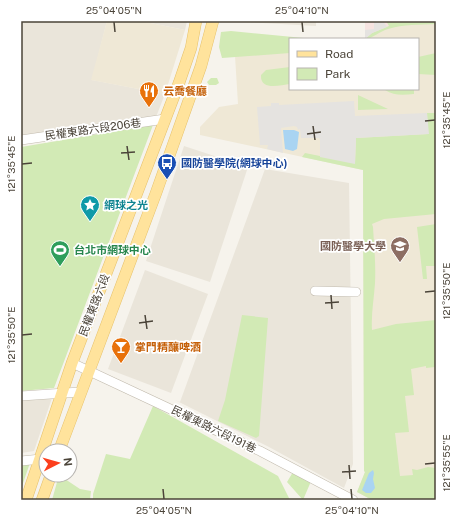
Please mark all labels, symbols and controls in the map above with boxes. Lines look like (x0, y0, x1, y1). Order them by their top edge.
text: 25°04'05"N (86, 4, 142, 16)
text: 25°04'10"N (275, 4, 329, 16)
legend (289, 38, 419, 90)
text: Road (325, 47, 353, 61)
text: Park (325, 67, 351, 81)
restaurant icon: 云喬餐廳 (138, 80, 160, 108)
place label: 云喬餐廳 (163, 85, 207, 97)
text: 121°35'45"E (440, 92, 452, 148)
street label: 民權東路六段206巷 (44, 116, 142, 142)
text: 121°35'45"E (5, 136, 17, 192)
bus stop icon: 國防醫學院(網球中心) (156, 152, 178, 180)
place label: 國防醫學院(網球中心) (181, 157, 287, 169)
place icon: 網球之光 (79, 194, 101, 222)
place label: 網球之光 (104, 199, 148, 211)
school or university icon: 國防醫學大學 (389, 235, 411, 263)
sports icon: 台北市網球中心 (49, 239, 71, 267)
place label: 國防醫學大學 (320, 240, 386, 252)
place label: 台北市網球中心 (74, 244, 151, 256)
text: 121°35'50"E (440, 263, 452, 319)
street label: 民權東路六段 (77, 272, 111, 338)
text: 121°35'50"E (5, 307, 17, 363)
bar icon: 掌門精釀啤酒 (110, 336, 132, 364)
place label: 掌門精釀啤酒 (135, 341, 201, 353)
street label: 民權東路六段191巷 (170, 403, 258, 455)
text: 121°35'55"E (440, 434, 452, 492)
north arrow (38, 443, 78, 483)
text: N (62, 457, 74, 467)
text: 25°04'05"N (136, 504, 192, 516)
text: 25°04'10"N (325, 504, 379, 516)

